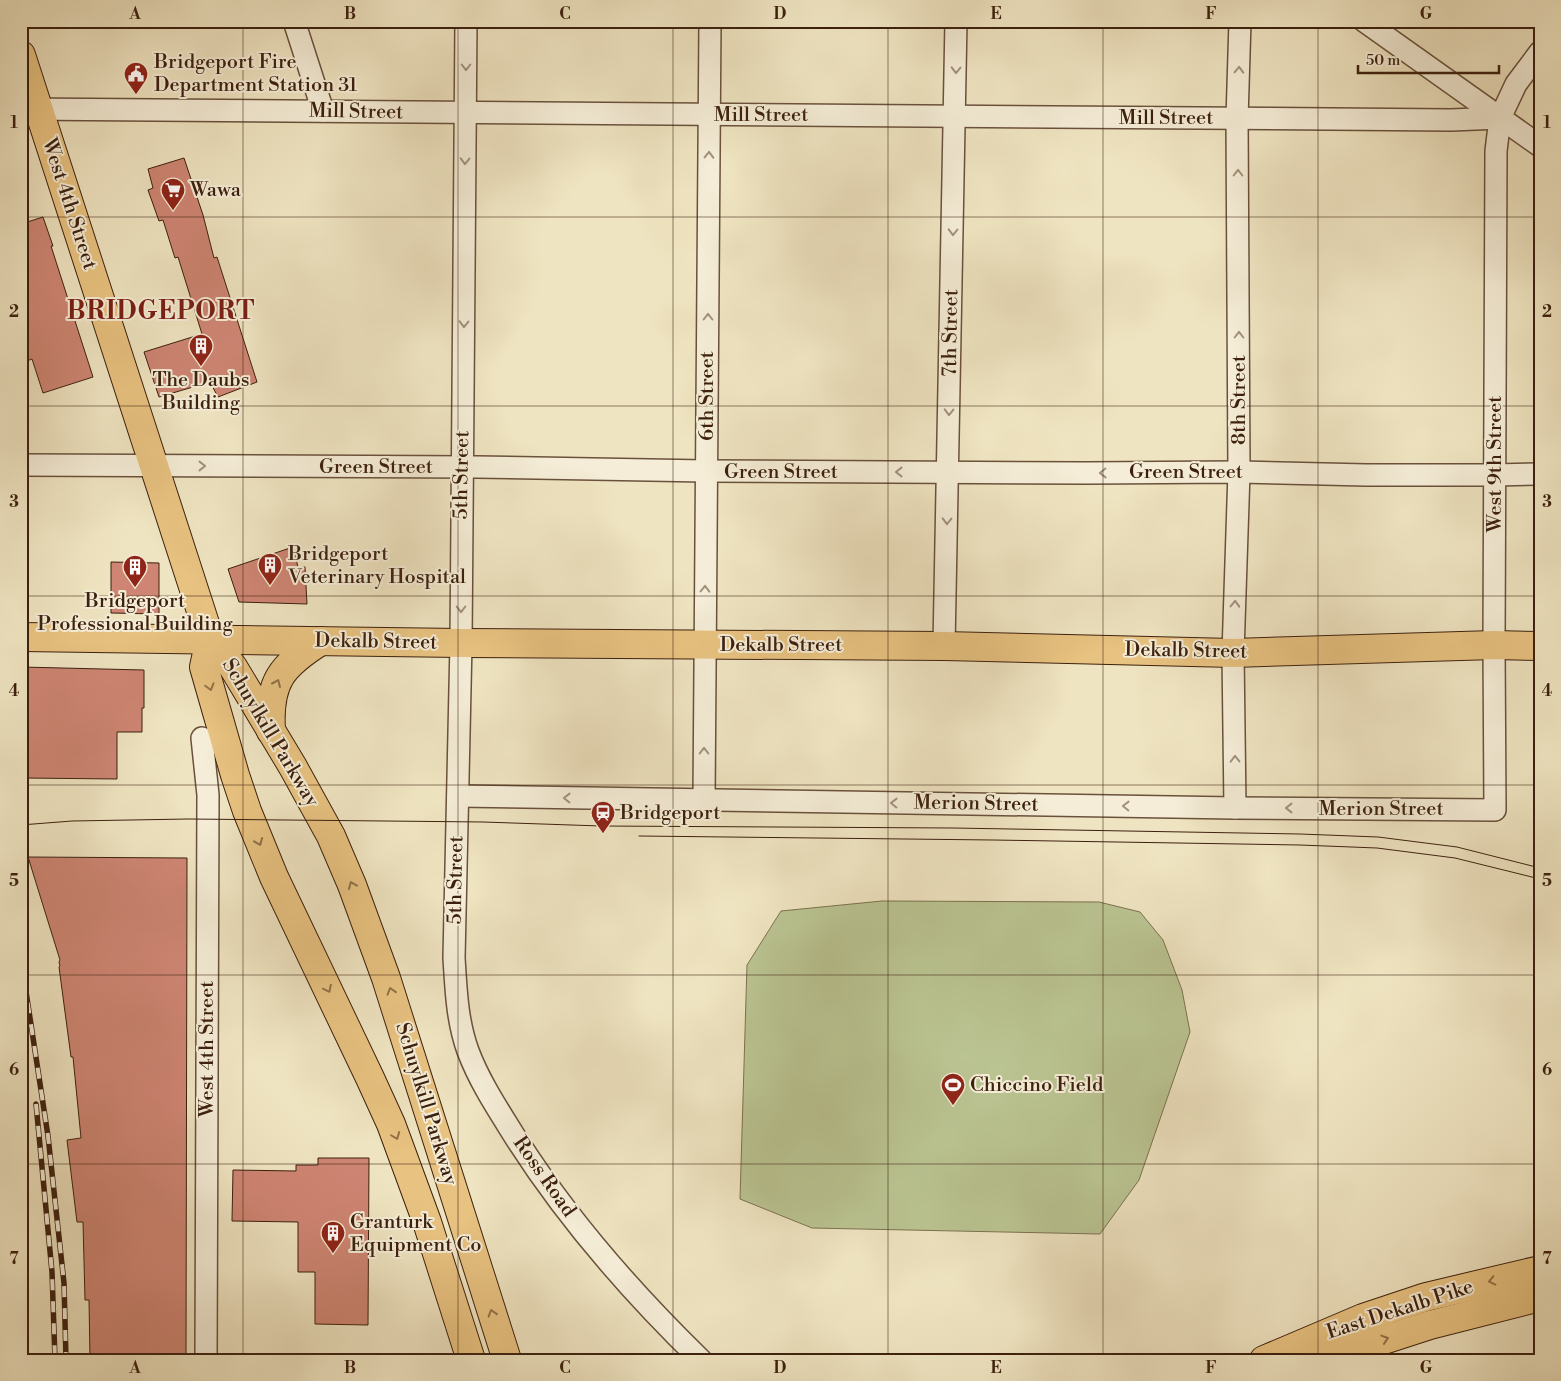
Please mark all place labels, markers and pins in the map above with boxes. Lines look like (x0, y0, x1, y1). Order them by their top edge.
place label: Bridgeport Fire Department Station 31 (153, 50, 358, 98)
public building icon: Bridgeport Fire Department Station 31 (123, 61, 149, 95)
supermarket icon: Wawa (160, 177, 186, 211)
place label: Wawa (189, 178, 242, 203)
building icon: The Daubs Building (188, 333, 214, 367)
place label: The Daubs Building (152, 368, 250, 416)
place label: Bridgeport Veterinary Hospital (287, 542, 466, 590)
building icon: Bridgeport Veterinary Hospital (257, 552, 283, 586)
building icon: Bridgeport Professional Building (122, 554, 148, 588)
place label: Bridgeport Professional Building (37, 589, 233, 637)
station icon: Bridgeport (590, 800, 616, 834)
place label: Bridgeport (619, 801, 720, 826)
sports icon: Chiccino Field (940, 1072, 966, 1106)
place label: Chiccino Field (970, 1073, 1104, 1098)
place label: Granturk Equipment Co (350, 1210, 481, 1258)
building icon: Granturk Equipment Co (320, 1220, 346, 1254)

